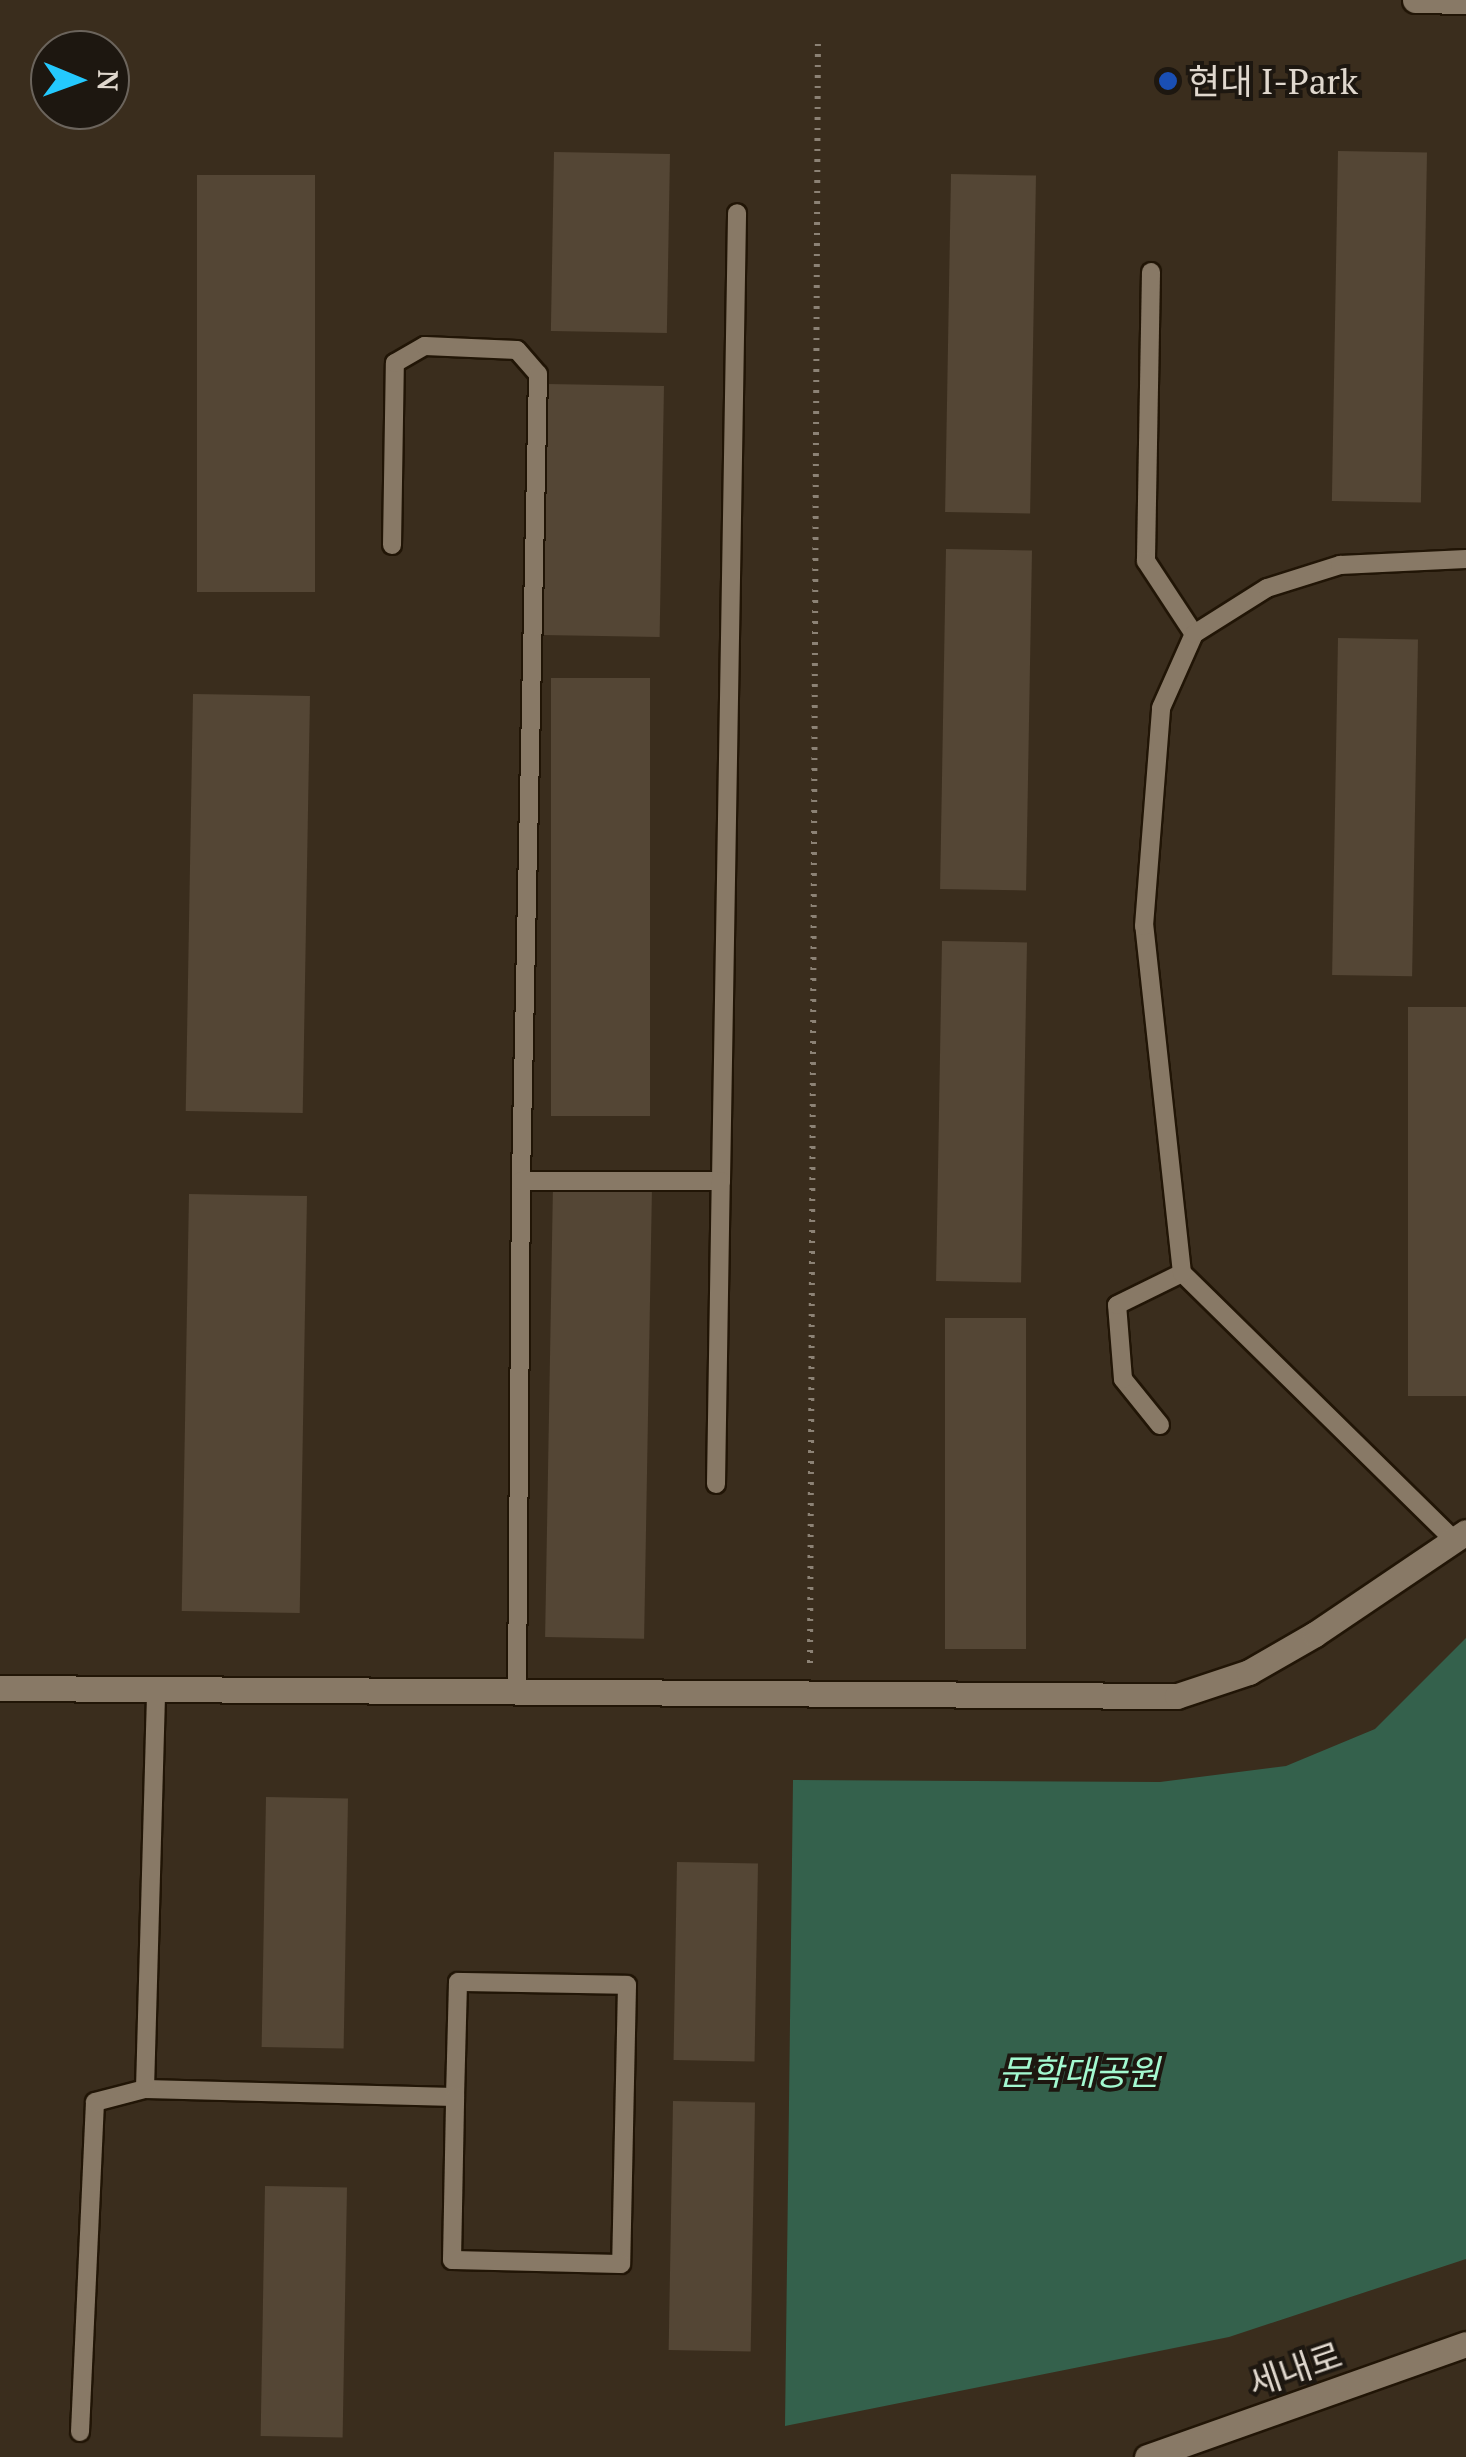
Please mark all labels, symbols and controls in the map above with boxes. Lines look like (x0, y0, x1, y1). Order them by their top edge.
north arrow (30, 30, 130, 130)
place label: 현대 I-Park (1188, 60, 1358, 102)
text: N (90, 70, 127, 91)
marker: 현대 I-Park (1157, 70, 1179, 92)
park label: 문학대공원 (999, 2051, 1159, 2093)
street label: 세내로 (1242, 2333, 1348, 2405)

